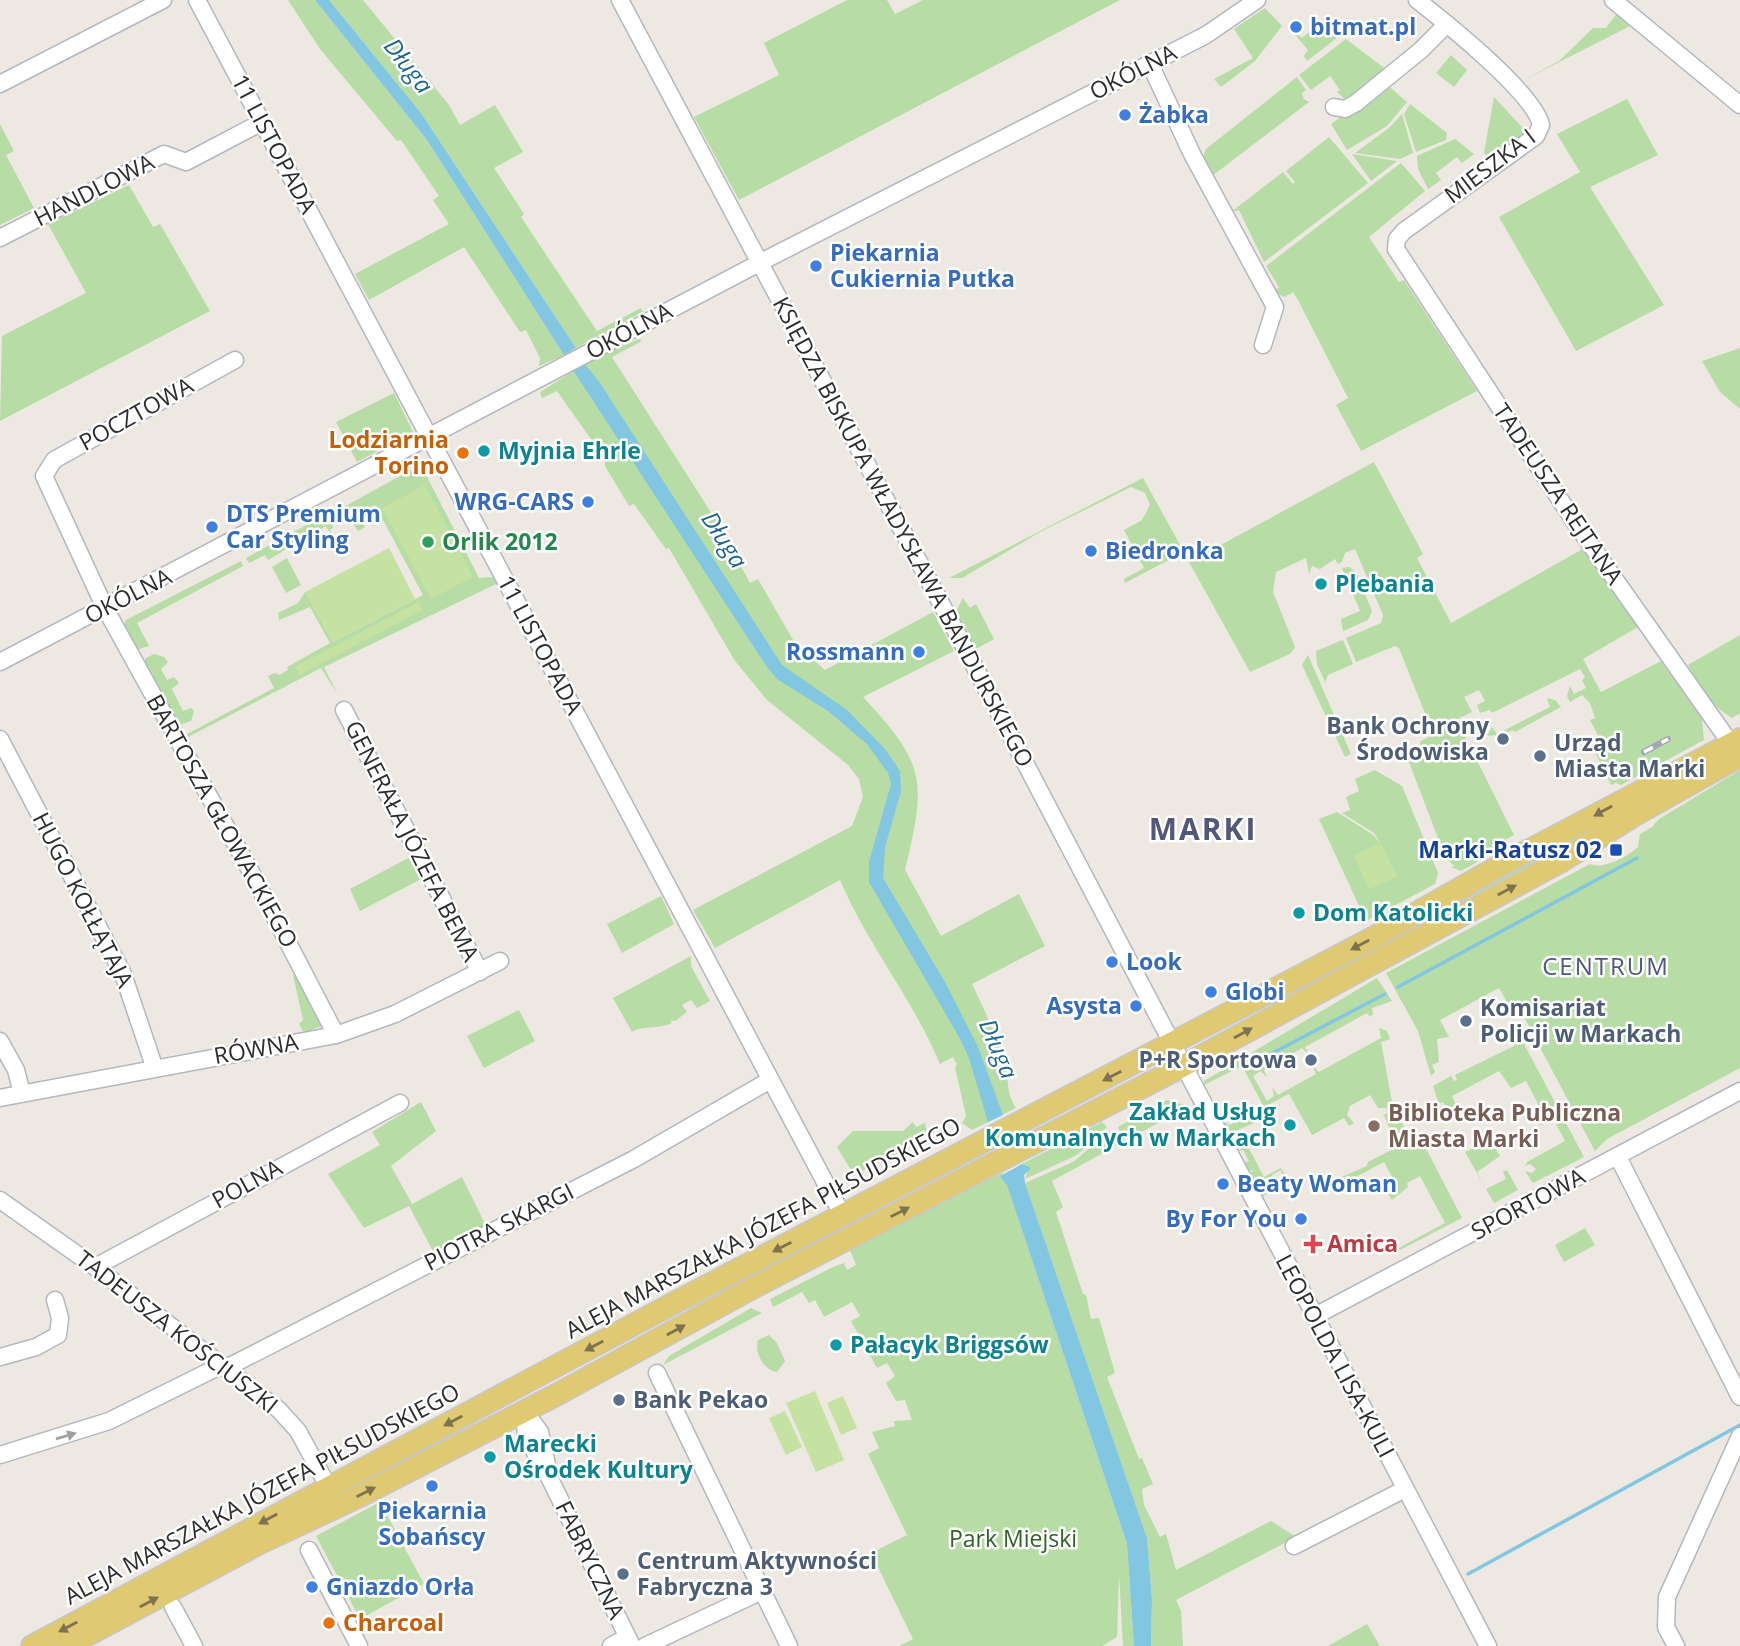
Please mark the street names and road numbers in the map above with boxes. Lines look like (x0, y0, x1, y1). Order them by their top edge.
street label: OKÓLNA (1084, 35, 1182, 107)
street label: 11 LISTOPADA (225, 68, 325, 219)
street label: MIESZKA I (1437, 120, 1542, 210)
street label: HANDLOWA (28, 145, 160, 233)
street label: KSIĘDZA BISKUPA WŁADYSŁAWA BANDURSKIEGO (766, 291, 1042, 772)
street label: OKÓLNA (580, 294, 678, 366)
street label: POCZTOWA (73, 368, 199, 458)
street label: TADEUSZA REJTANA (1486, 397, 1632, 591)
street label: OKÓLNA (79, 559, 177, 631)
street label: 11 LISTOPADA (491, 569, 591, 720)
street label: BARTOSZA GŁOWACKIEGO (140, 688, 306, 953)
street label: GENERAŁA JÓZEFA BEMA (338, 715, 488, 967)
street label: HUGO KOŁŁĄTAJA (26, 806, 142, 993)
street label: RÓWNA (211, 1025, 301, 1071)
street label: ALEJA MARSZAŁKA JÓZEFA PIŁSUDSKIEGO (559, 1109, 966, 1345)
street label: POLNA (206, 1151, 288, 1215)
street label: SPORTOWA (1465, 1159, 1591, 1247)
street label: PIOTRA SKARGI (418, 1175, 579, 1278)
street label: TADEUSZA KOŚCIUSZKI (70, 1242, 285, 1420)
street label: LEOPOLDA LISA-KULI (1269, 1248, 1403, 1463)
street label: ALEJA MARSZAŁKA JÓZEFA PIŁSUDSKIEGO (58, 1375, 465, 1611)
street label: FABRYCZNA (548, 1495, 633, 1624)

